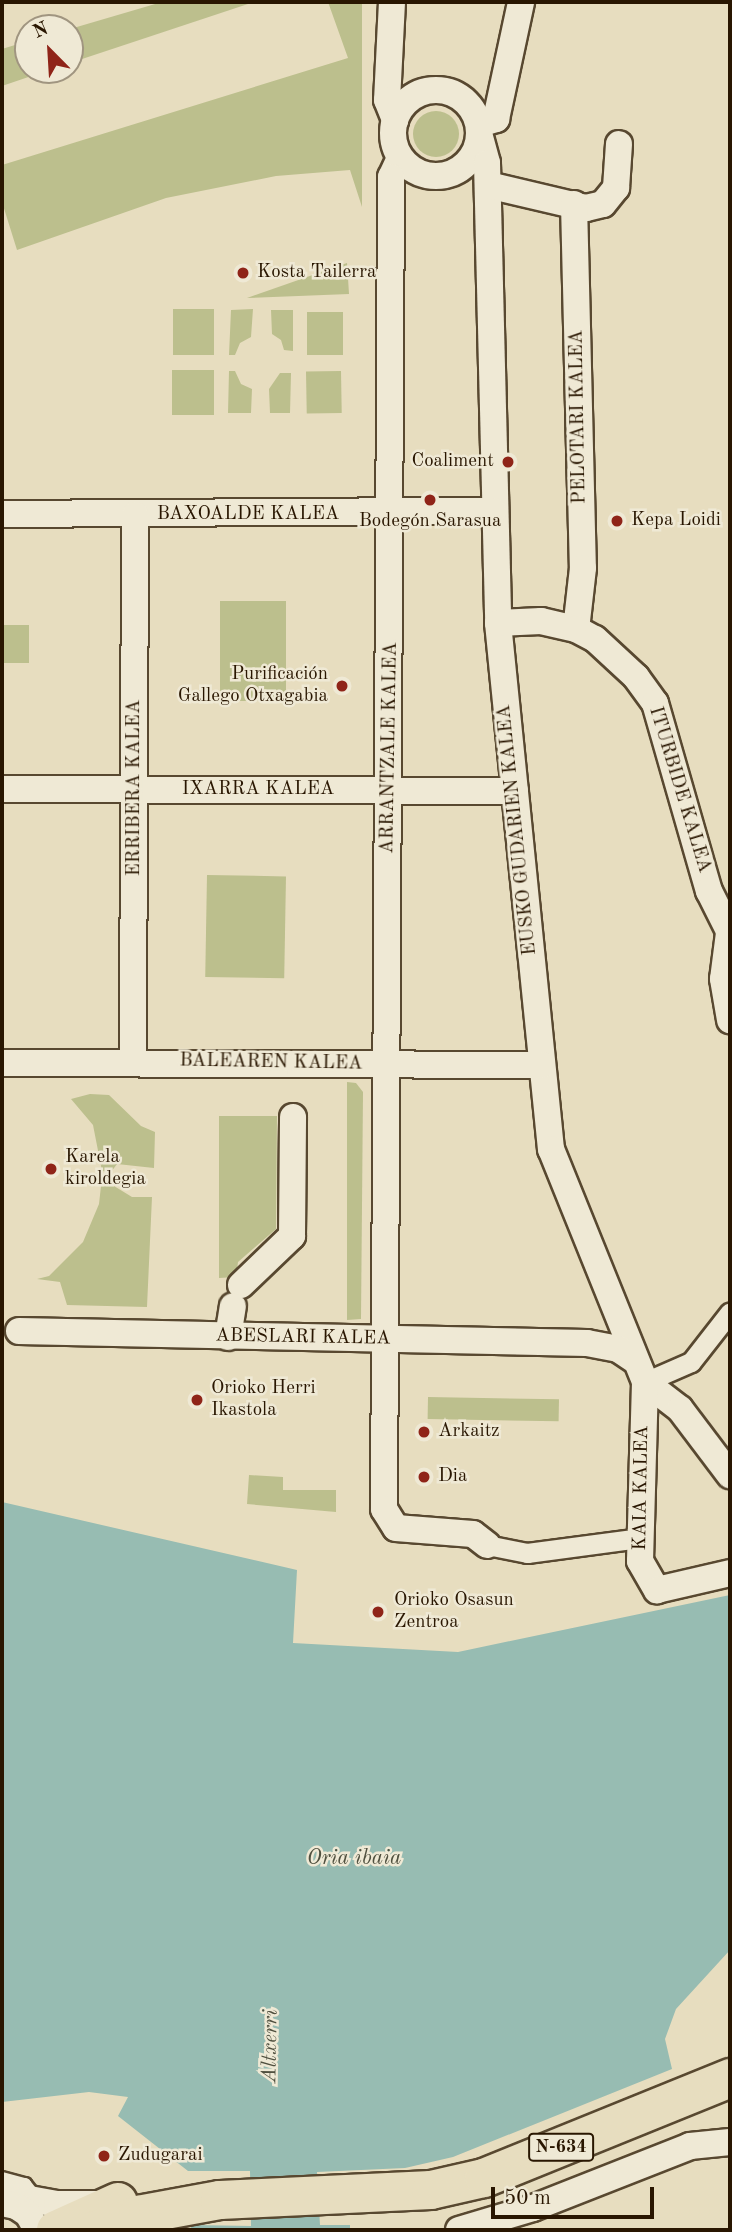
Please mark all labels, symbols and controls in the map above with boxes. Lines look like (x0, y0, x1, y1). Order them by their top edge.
north arrow (14, 14, 84, 84)
text: N (31, 20, 52, 43)
place label: Kosta Tailerra (257, 262, 376, 284)
marker: Kosta Tailerra (235, 265, 251, 281)
street label: PELOTARI KALEA (566, 330, 592, 504)
place label: Coaliment (411, 451, 494, 473)
marker: Coaliment (500, 454, 516, 470)
marker: Bodegón Sarasua (422, 492, 438, 508)
street label: BAXOALDE KALEA (157, 504, 339, 526)
place label: Kepa Loidi (631, 510, 721, 532)
place label: Bodegón Sarasua (359, 511, 501, 533)
marker: Kepa Loidi (609, 513, 625, 529)
street label: ARRANTZALE KALEA (377, 642, 403, 854)
place label: Purificación Gallego Otxagabia (178, 664, 328, 708)
marker: Purificación Gallego Otxagabia (334, 678, 350, 694)
street label: ERRIBERA KALEA (124, 700, 146, 876)
street label: EUSKO GUDARIEN KALEA (493, 704, 543, 956)
street label: ITURBIDE KALEA (643, 704, 715, 876)
street label: IXARRA KALEA (182, 779, 334, 801)
street label: BALEAREN KALEA (179, 1050, 363, 1076)
place label: Karela kiroldegia (65, 1147, 146, 1191)
marker: Karela kiroldegia (43, 1161, 59, 1177)
street label: ABESLARI KALEA (215, 1325, 391, 1351)
place label: Orioko Herri Ikastola (211, 1378, 316, 1422)
marker: Orioko Herri Ikastola (189, 1392, 205, 1408)
place label: Arkaitz (438, 1421, 500, 1443)
marker: Arkaitz (416, 1424, 432, 1440)
street label: KAIA KALEA (630, 1425, 654, 1551)
place label: Dia (438, 1466, 467, 1488)
marker: Dia (416, 1469, 432, 1485)
place label: Orioko Osasun Zentroa (394, 1590, 514, 1634)
marker: Orioko Osasun Zentroa (368, 1602, 388, 1622)
water label: Oria ibaia (307, 1846, 401, 1872)
water label: Altxerri (258, 2009, 284, 2083)
road number: N-634 (528, 2132, 594, 2162)
place label: Zudugarai (118, 2145, 203, 2167)
marker: Zudugarai (96, 2148, 112, 2164)
scale bar (494, 2172, 657, 2216)
text: 50 m (504, 2188, 551, 2209)

